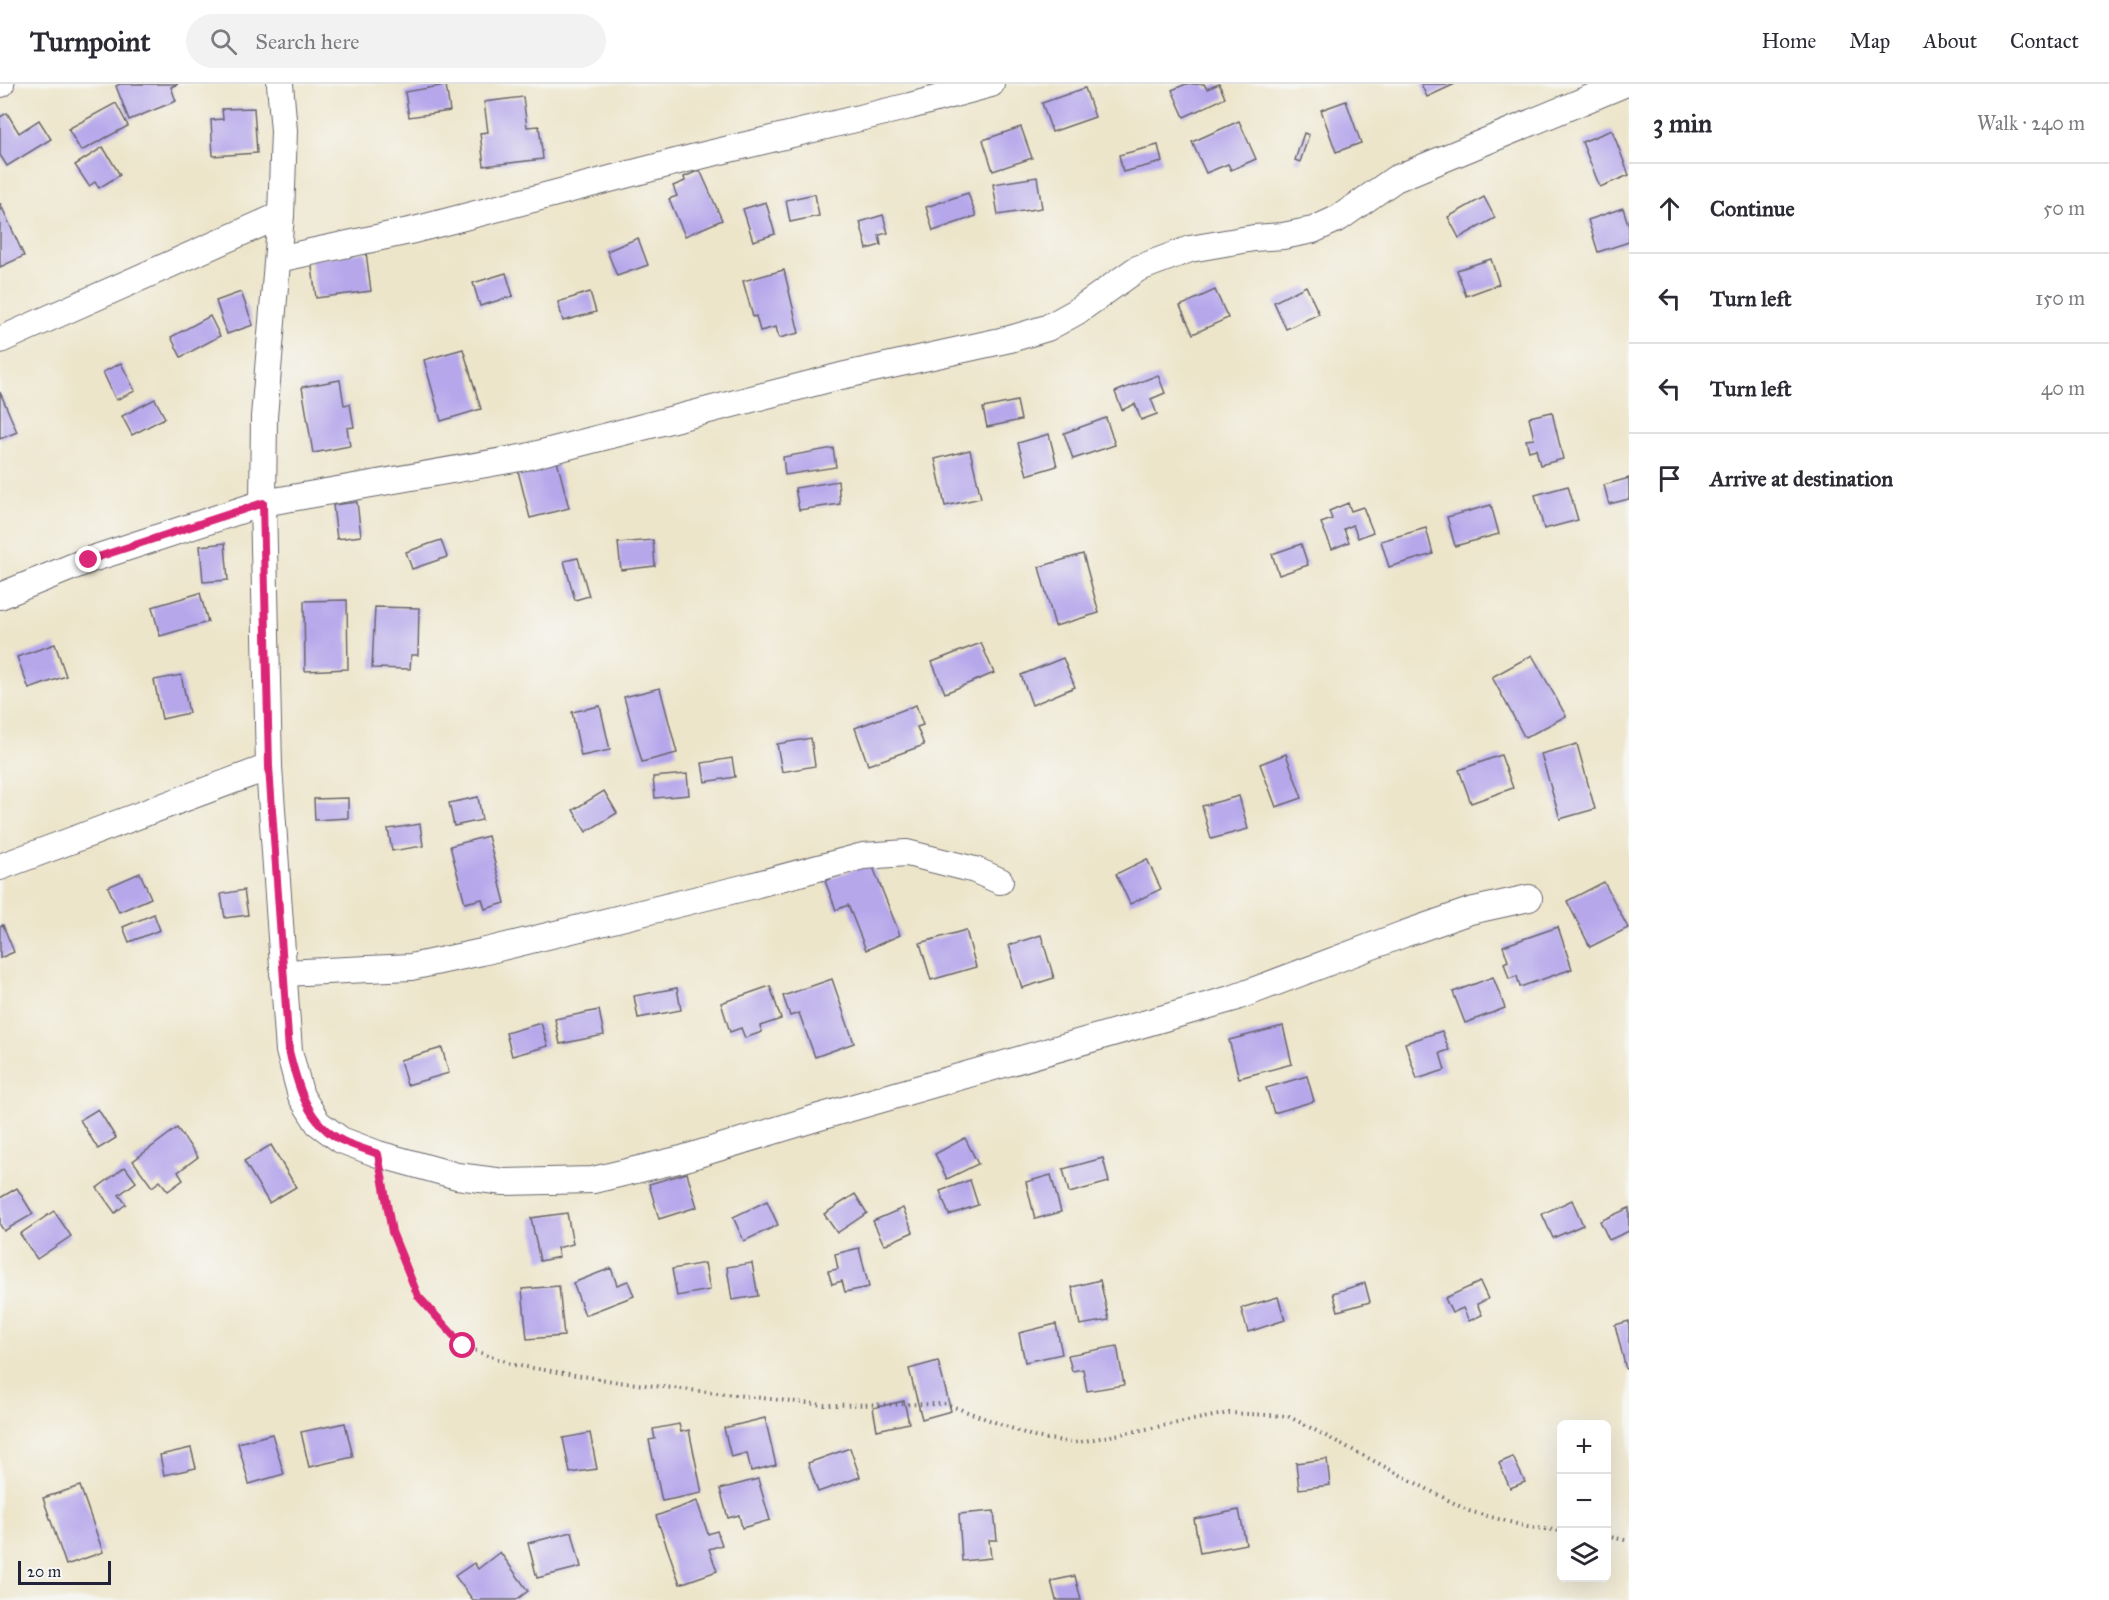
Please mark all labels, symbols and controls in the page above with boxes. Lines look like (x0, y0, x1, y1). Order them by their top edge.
search box (186, 14, 606, 68)
text: Turnpoint (30, 24, 150, 59)
icon: search (207, 25, 240, 58)
text: Search here (255, 28, 359, 55)
text: Home (1761, 28, 1816, 54)
text: Map (1849, 28, 1890, 54)
text: About (1923, 28, 1977, 54)
text: Contact (2010, 28, 2079, 54)
text: 3 min (1653, 107, 1712, 139)
text: Walk · 240 m (1977, 111, 2085, 135)
icon: ahead (1653, 192, 1686, 225)
text: Continue (1710, 195, 1795, 222)
text: 50 m (2043, 196, 2085, 220)
icon: left (1653, 282, 1686, 315)
text: Turn left (1710, 285, 1792, 312)
text: 150 m (2035, 286, 2085, 310)
icon: left (1653, 372, 1686, 405)
text: Turn left (1710, 375, 1792, 402)
text: 40 m (2041, 376, 2085, 400)
icon: arrive (1653, 462, 1686, 495)
text: Arrive at destination (1710, 465, 1893, 492)
route end (75, 546, 101, 572)
route start (449, 1332, 475, 1358)
map controls (1557, 1420, 1611, 1582)
button: + (1557, 1420, 1611, 1474)
button: − (1557, 1474, 1611, 1528)
button: layers (1557, 1528, 1611, 1582)
scale bar (18, 1558, 111, 1586)
text: 20 m (27, 1562, 61, 1581)

